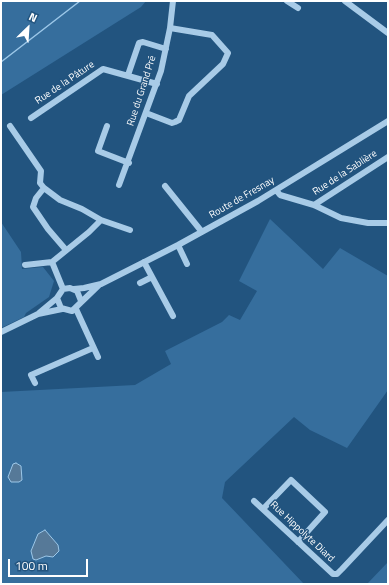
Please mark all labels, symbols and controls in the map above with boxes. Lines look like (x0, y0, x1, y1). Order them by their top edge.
north arrow (8, 8, 48, 48)
text: N (26, 8, 40, 26)
street label: Rue du Grand Pré (125, 54, 159, 128)
street label: Rue de la Pâture (33, 59, 97, 107)
street label: Rue de la Sablière (311, 148, 379, 198)
street label: Route de Fresnay (207, 174, 277, 222)
street label: Rue Hippolyte Diard (267, 499, 337, 565)
scale bar (10, 551, 90, 577)
text: 100 m (15, 556, 48, 575)

